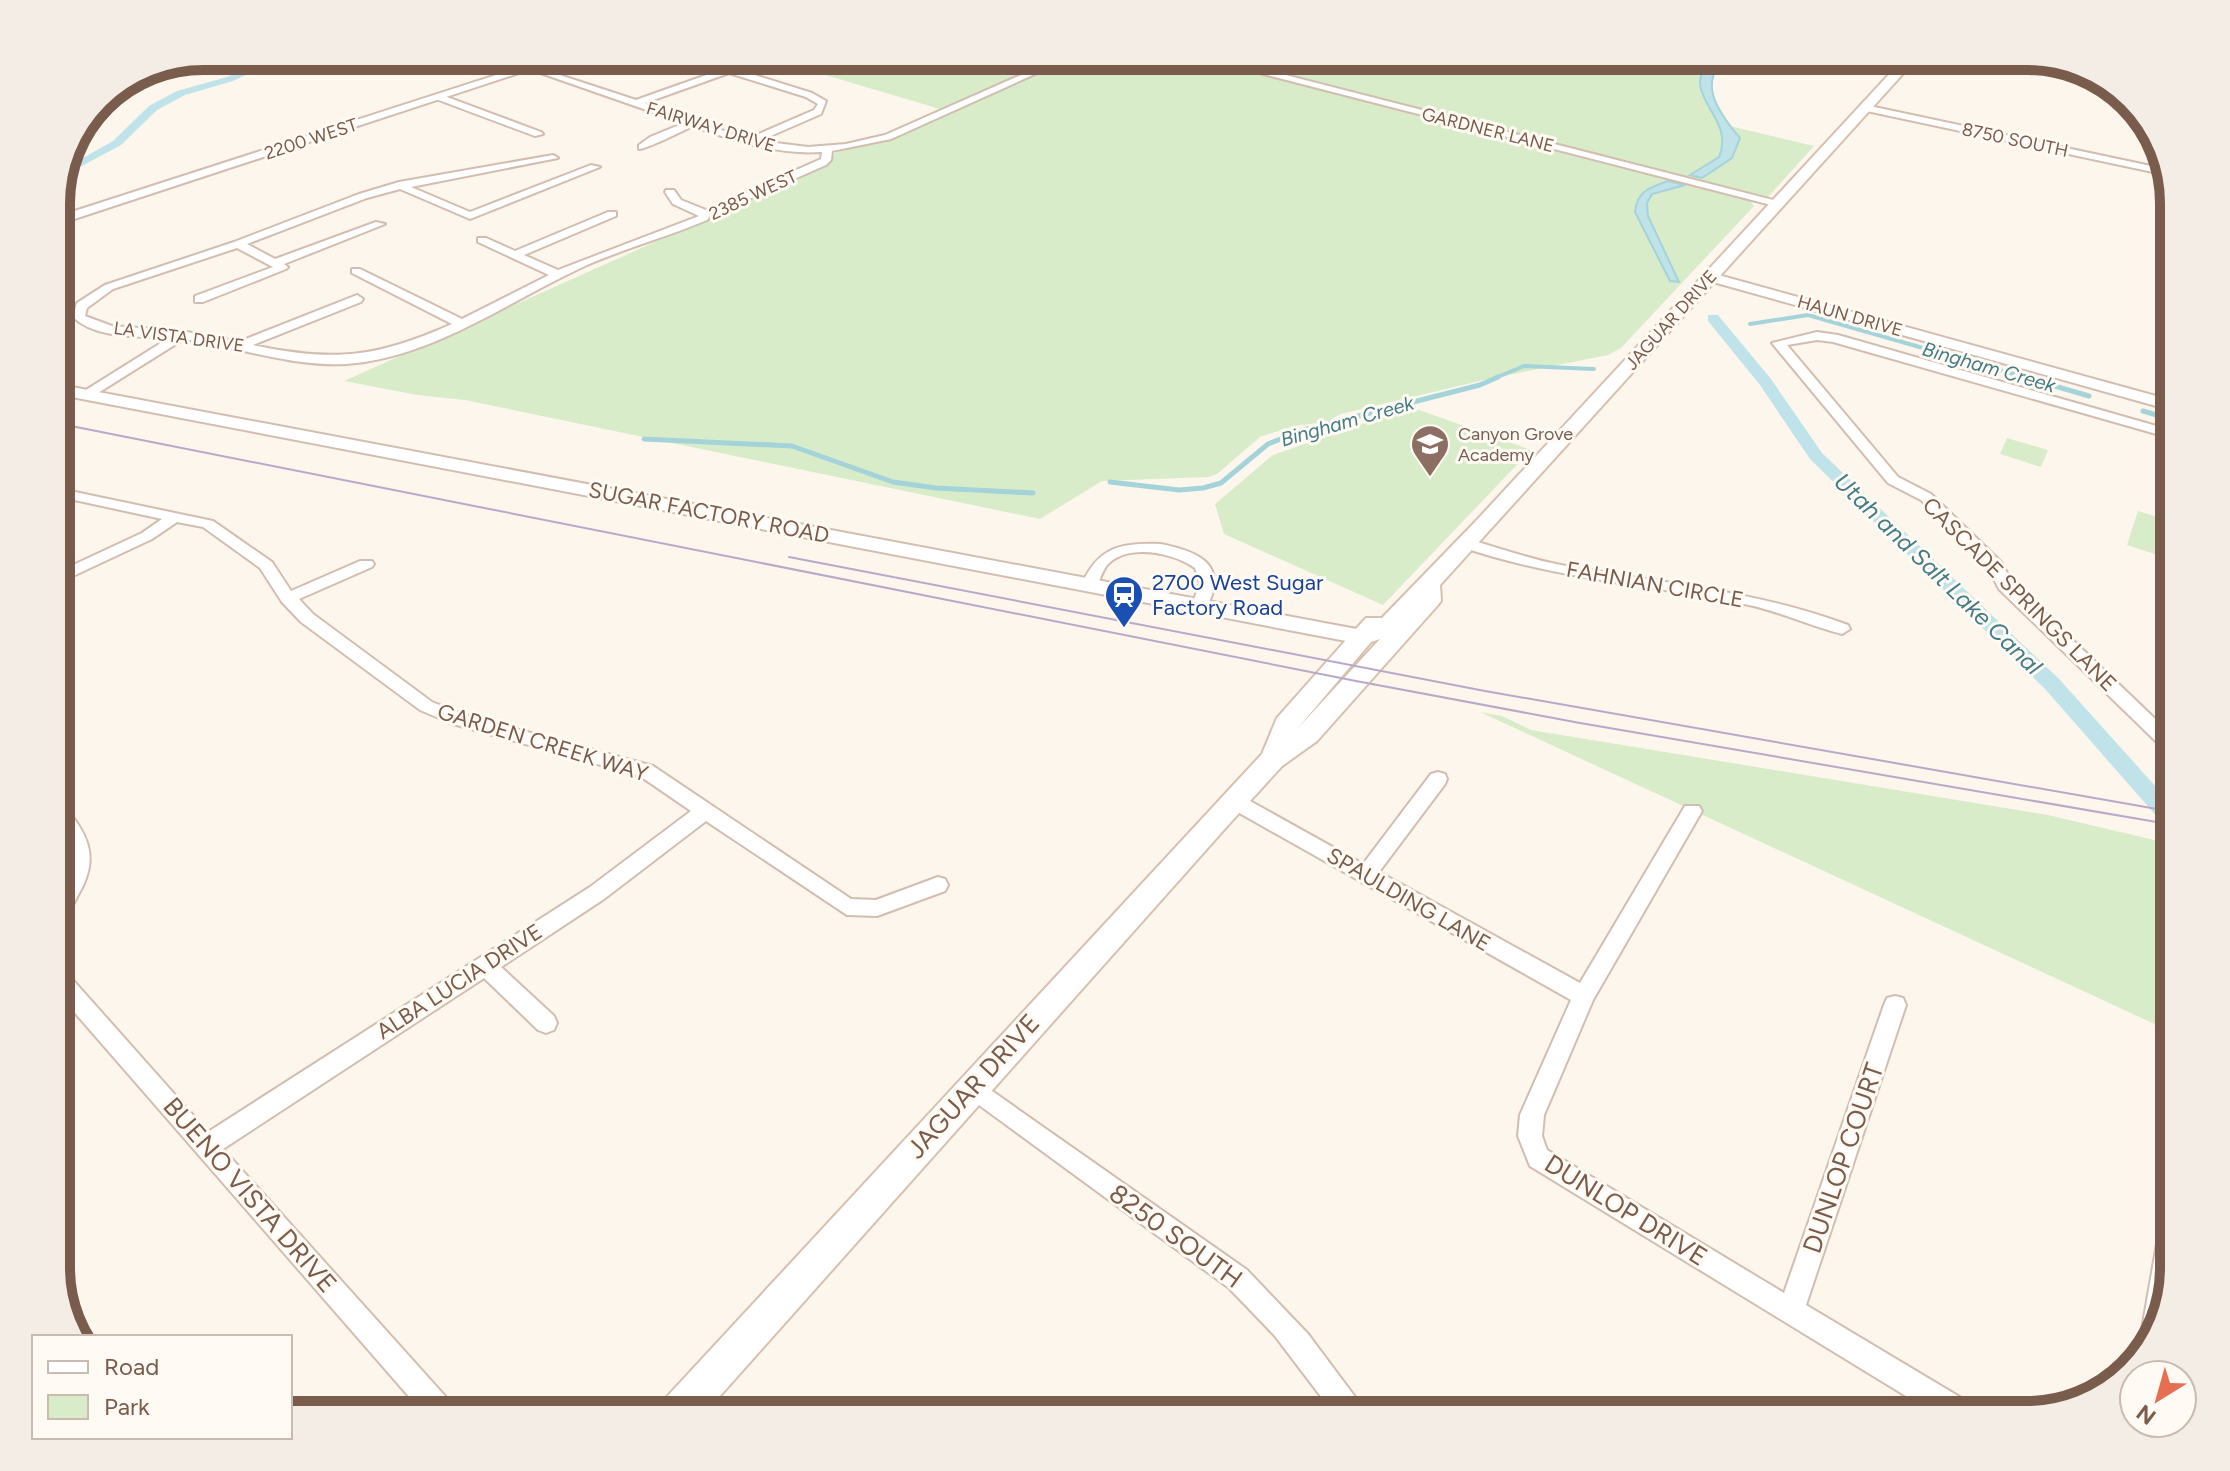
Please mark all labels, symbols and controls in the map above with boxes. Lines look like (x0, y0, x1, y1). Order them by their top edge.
street label: FAIRWAY DRIVE (644, 97, 778, 157)
street label: GARDNER LANE (1419, 103, 1557, 157)
street label: 2200 WEST (262, 114, 360, 164)
street label: 8750 SOUTH (1960, 118, 2070, 162)
street label: 2385 WEST (705, 165, 801, 225)
street label: JAGUAR DRIVE (1620, 265, 1722, 375)
street label: HAUN DRIVE (1795, 290, 1905, 342)
street label: LA VISTA DRIVE (112, 317, 246, 357)
water label: Bingham Creek (1920, 337, 2060, 398)
water label: Bingham Creek (1278, 390, 1418, 451)
school or university icon: Canyon Grove Academy (1409, 423, 1451, 478)
place label: Canyon Grove Academy (1458, 423, 1573, 466)
water label: Utah and Salt Lake Canal (1828, 467, 2049, 681)
street label: SUGAR FACTORY ROAD (586, 476, 832, 549)
street label: CASCADE SPRINGS LANE (1917, 492, 2122, 697)
street label: FAHNIAN CIRCLE (1564, 556, 1746, 613)
place label: 2700 West Sugar Factory Road (1152, 569, 1324, 621)
station icon: 2700 West Sugar Factory Road (1103, 574, 1145, 629)
street label: GARDEN CREEK WAY (434, 698, 652, 788)
street label: SPAULDING LANE (1322, 842, 1496, 957)
street label: ALBA LUCIA DRIVE (371, 918, 547, 1045)
street label: JAGUAR DRIVE (900, 1007, 1046, 1165)
street label: DUNLOP COURT (1795, 1058, 1891, 1257)
street label: BUENO VISTA DRIVE (156, 1091, 344, 1299)
street label: DUNLOP DRIVE (1539, 1147, 1713, 1273)
street label: 8250 SOUTH (1103, 1177, 1249, 1295)
legend (32, 1335, 292, 1439)
text: Road (104, 1352, 159, 1381)
north arrow (2118, 1359, 2198, 1439)
text: Park (104, 1392, 150, 1421)
text: N (2131, 1399, 2161, 1430)

